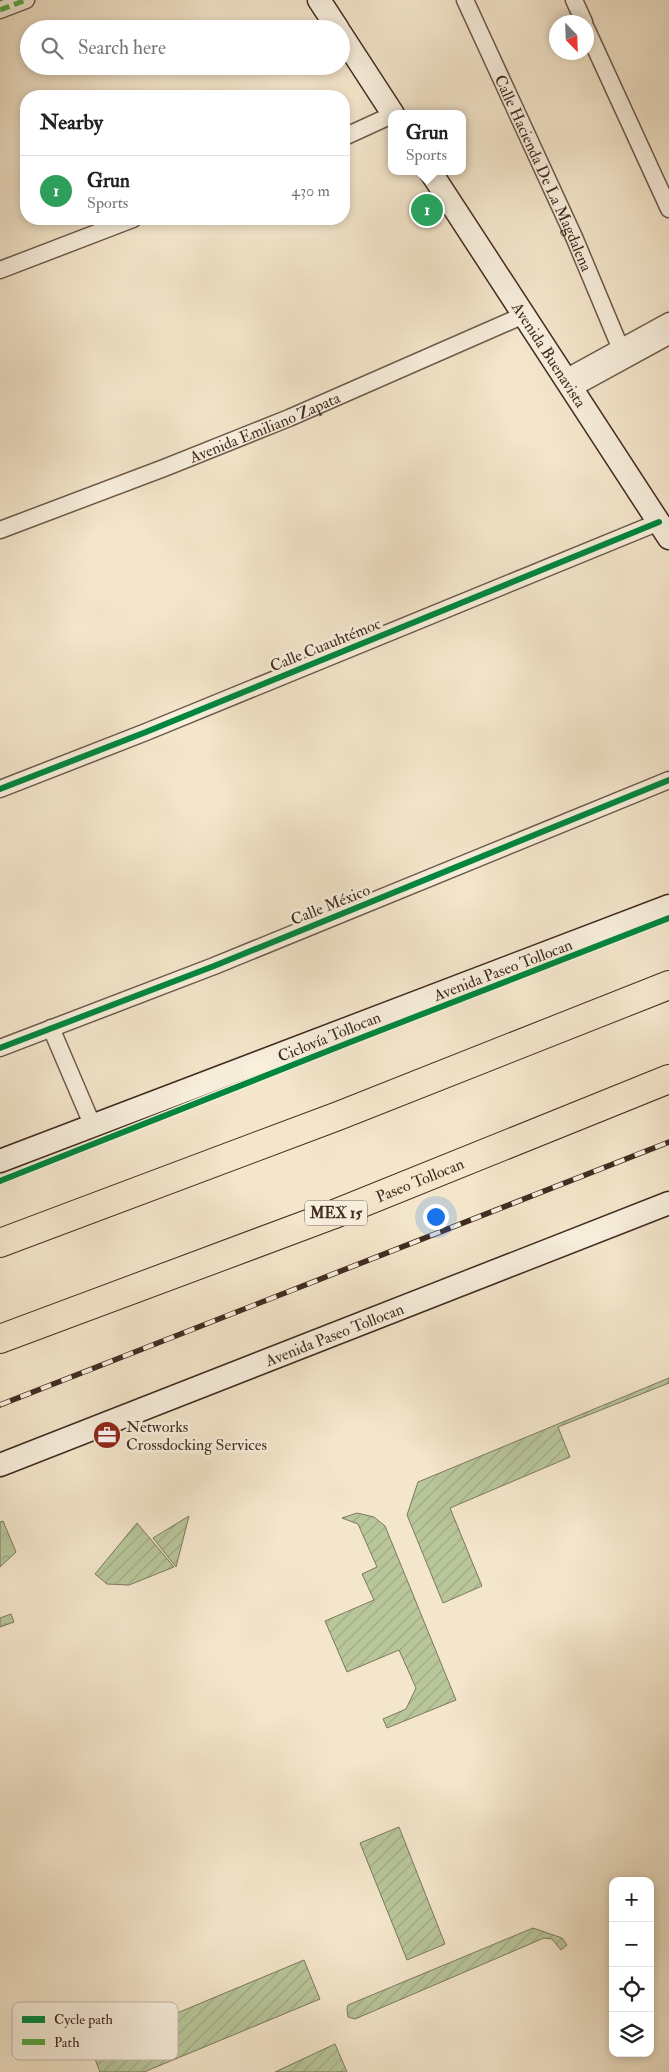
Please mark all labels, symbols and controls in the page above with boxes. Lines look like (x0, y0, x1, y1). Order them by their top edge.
north arrow (549, 15, 594, 60)
search box (20, 20, 350, 75)
icon: search (38, 34, 66, 62)
text: Search here (78, 36, 166, 60)
street label: Calle Hacienda De La Magdalena (490, 72, 596, 275)
text: Nearby (40, 109, 103, 136)
popup (388, 110, 466, 175)
text: Grun (406, 121, 448, 145)
text: Sports (406, 145, 447, 165)
text: Grun (87, 169, 130, 193)
text: 1 (53, 181, 59, 201)
text: 430 m (291, 181, 330, 201)
pin: 1 (411, 191, 443, 229)
text: Sports (87, 193, 128, 213)
street label: Avenida Buenavista (506, 298, 591, 412)
street label: Avenida Emiliano Zapata (186, 388, 344, 468)
street label: Calle Cuauhtémoc (267, 613, 384, 676)
street label: Calle México (288, 880, 373, 930)
street label: Avenida Paseo Tollocan (430, 935, 575, 1006)
street label: Ciclovía Tollocan (275, 1007, 384, 1067)
street label: Paseo Tollocan (373, 1154, 467, 1207)
road number: MEX 15 (305, 1200, 367, 1226)
your location (423, 1204, 449, 1230)
street label: Avenida Paseo Tollocan (262, 1299, 407, 1371)
place label: Networks Crossdocking Services (126, 1417, 267, 1455)
office icon: Networks Crossdocking Services (92, 1420, 122, 1450)
map controls (609, 1877, 654, 2057)
button: + (609, 1877, 654, 1922)
button: − (609, 1922, 654, 1967)
button: locate (609, 1967, 654, 2012)
legend (12, 2002, 178, 2060)
text: Cycle path (54, 2011, 114, 2029)
button: layers (609, 2012, 654, 2057)
text: Path (54, 2034, 80, 2051)

